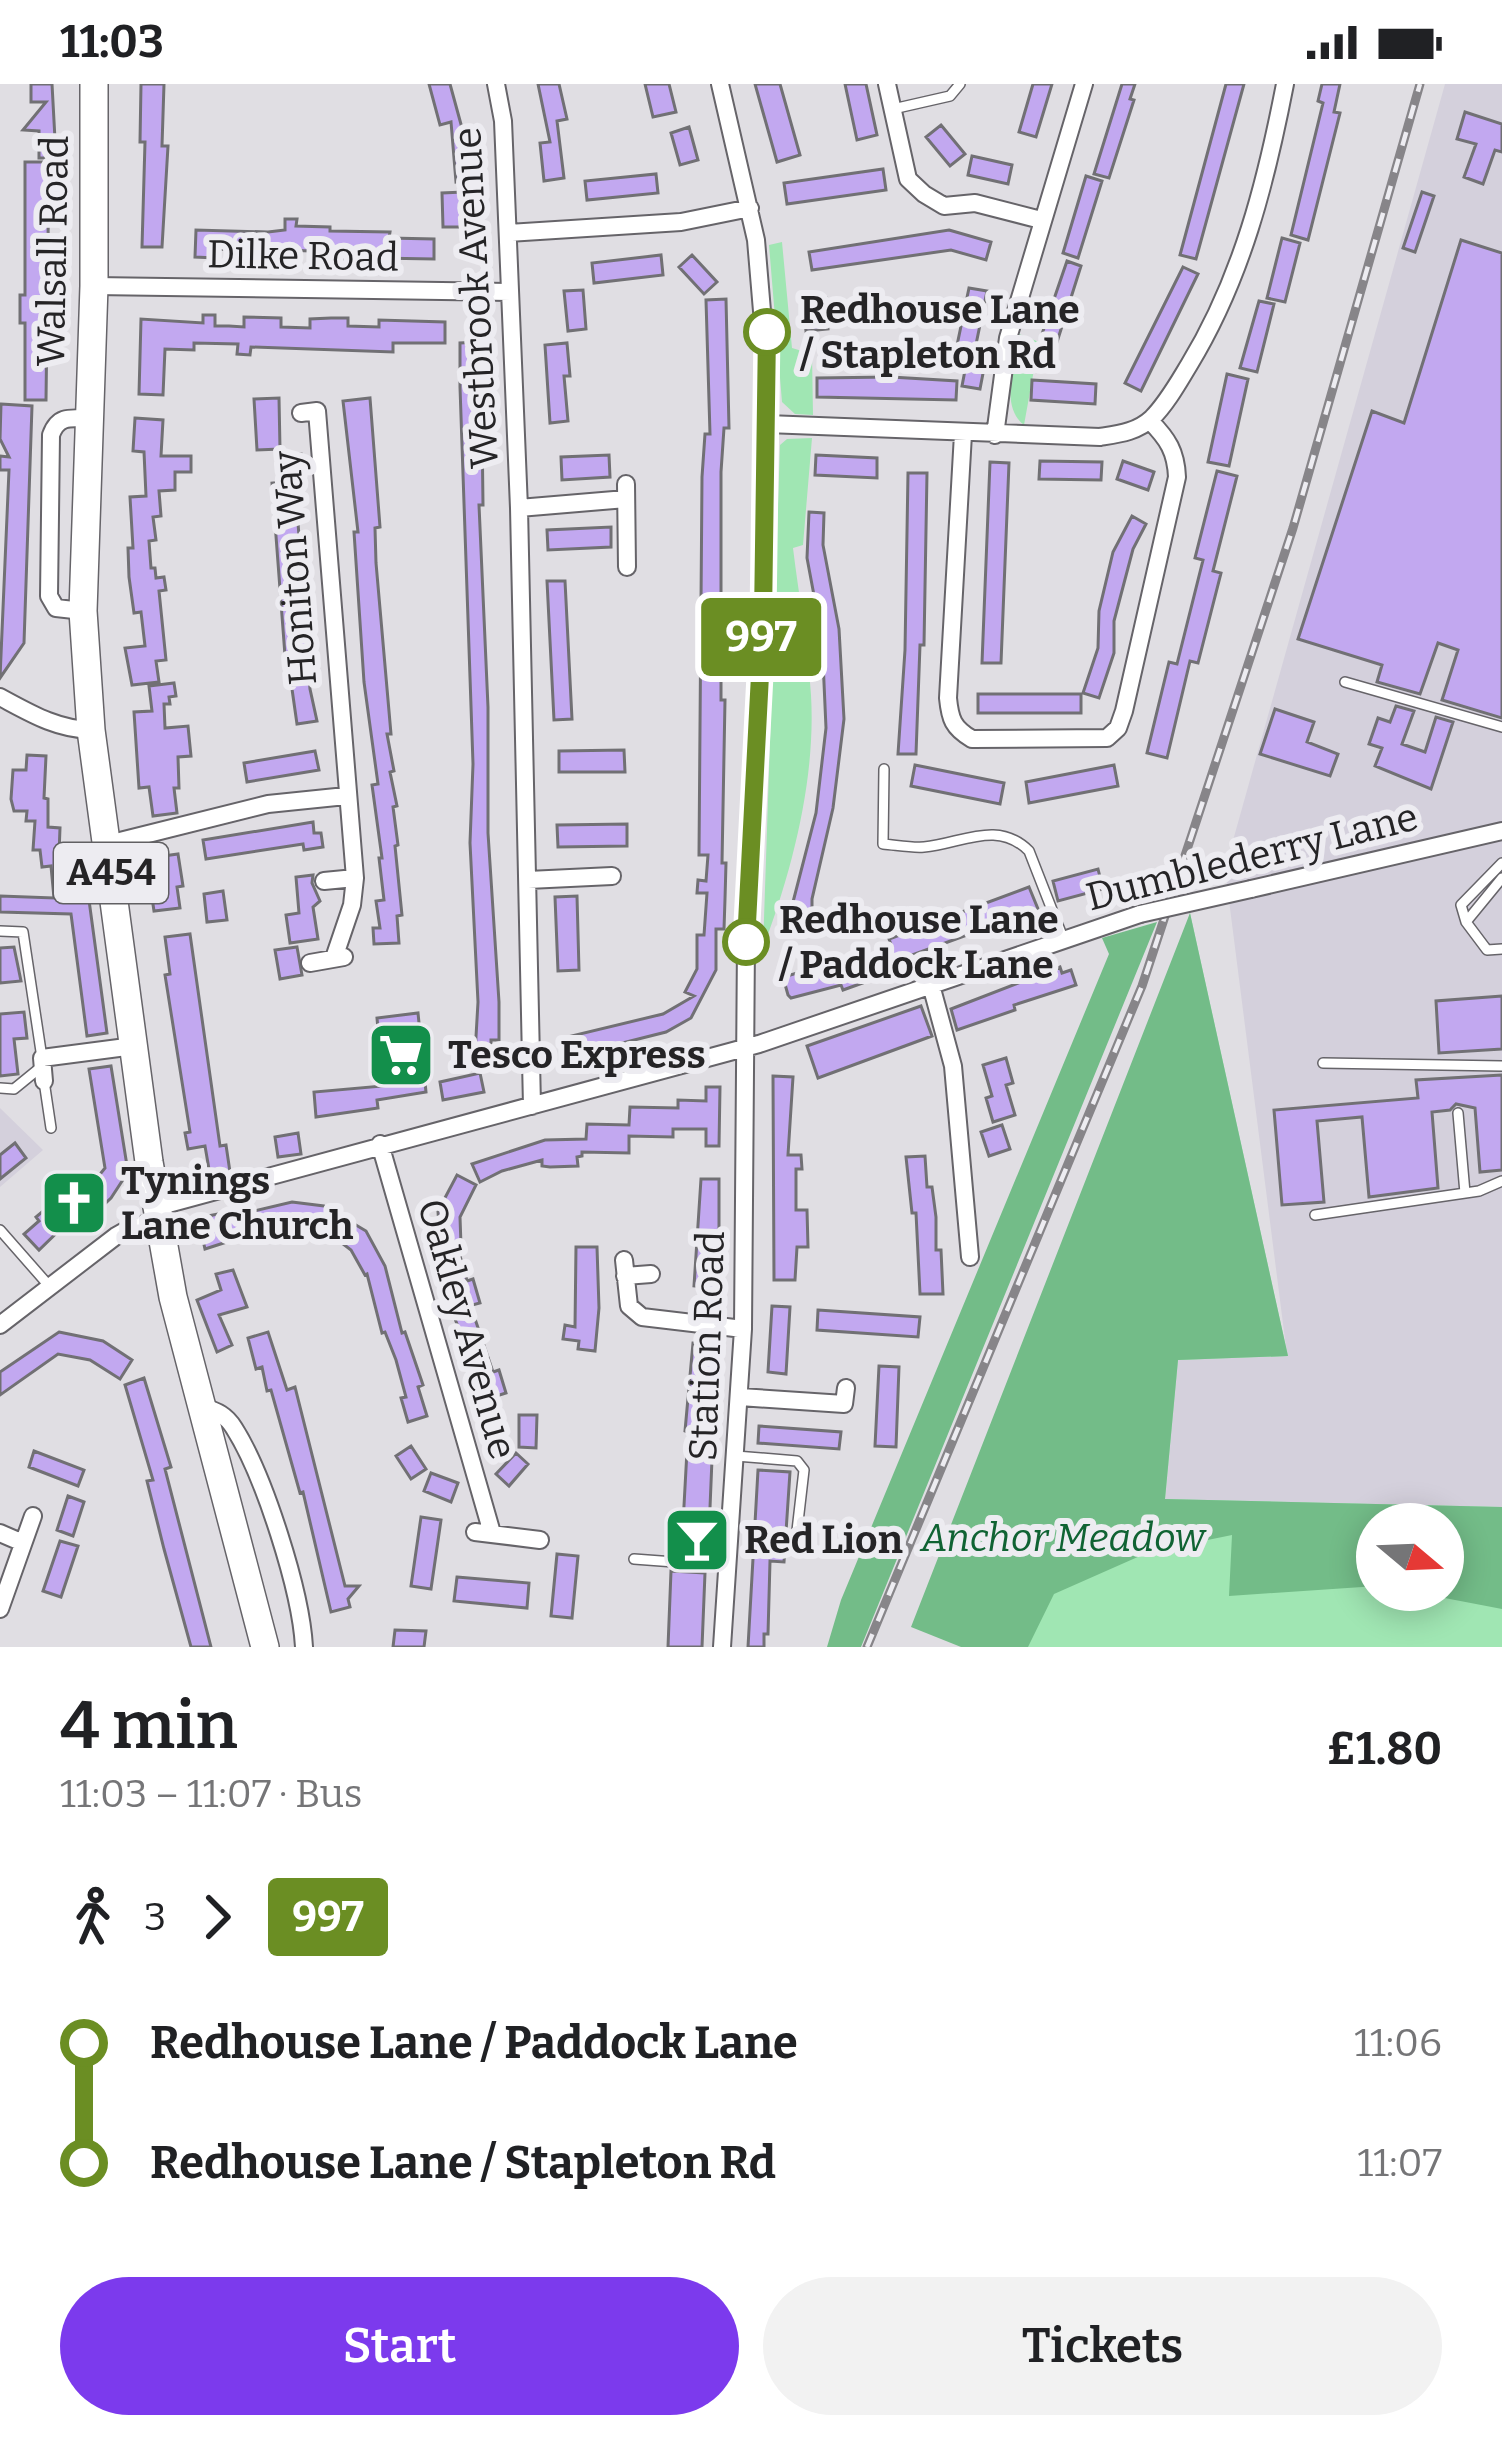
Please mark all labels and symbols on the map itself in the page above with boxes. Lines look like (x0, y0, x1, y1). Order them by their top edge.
street label: Westbrook Avenue (444, 126, 508, 470)
street label: Walsall Road (28, 135, 78, 367)
street label: Dilke Road (207, 231, 399, 281)
place label: Redhouse Lane / Stapleton Rd (799, 287, 1080, 378)
marker: Redhouse Lane / Stapleton Rd (745, 310, 789, 354)
street label: Honiton Way (264, 449, 326, 687)
line badge: 997 (692, 598, 830, 676)
street label: Dumblederry Lane (1082, 794, 1422, 920)
road number: A454 (54, 843, 168, 903)
place label: Redhouse Lane / Paddock Lane (778, 897, 1059, 988)
marker: Redhouse Lane / Paddock Lane (724, 920, 768, 964)
supermarket icon: Tesco Express (366, 1020, 436, 1090)
place label: Tesco Express (448, 1032, 706, 1078)
place label: Tynings Lane Church (121, 1158, 354, 1249)
church icon: Tynings Lane Church (39, 1168, 109, 1238)
street label: Oakley Avenue (408, 1194, 526, 1464)
street label: Station Road (680, 1230, 734, 1462)
north arrow (1356, 1503, 1464, 1611)
bar icon: Red Lion (662, 1505, 732, 1575)
park label: Anchor Meadow (919, 1515, 1207, 1561)
place label: Red Lion (744, 1517, 903, 1563)

